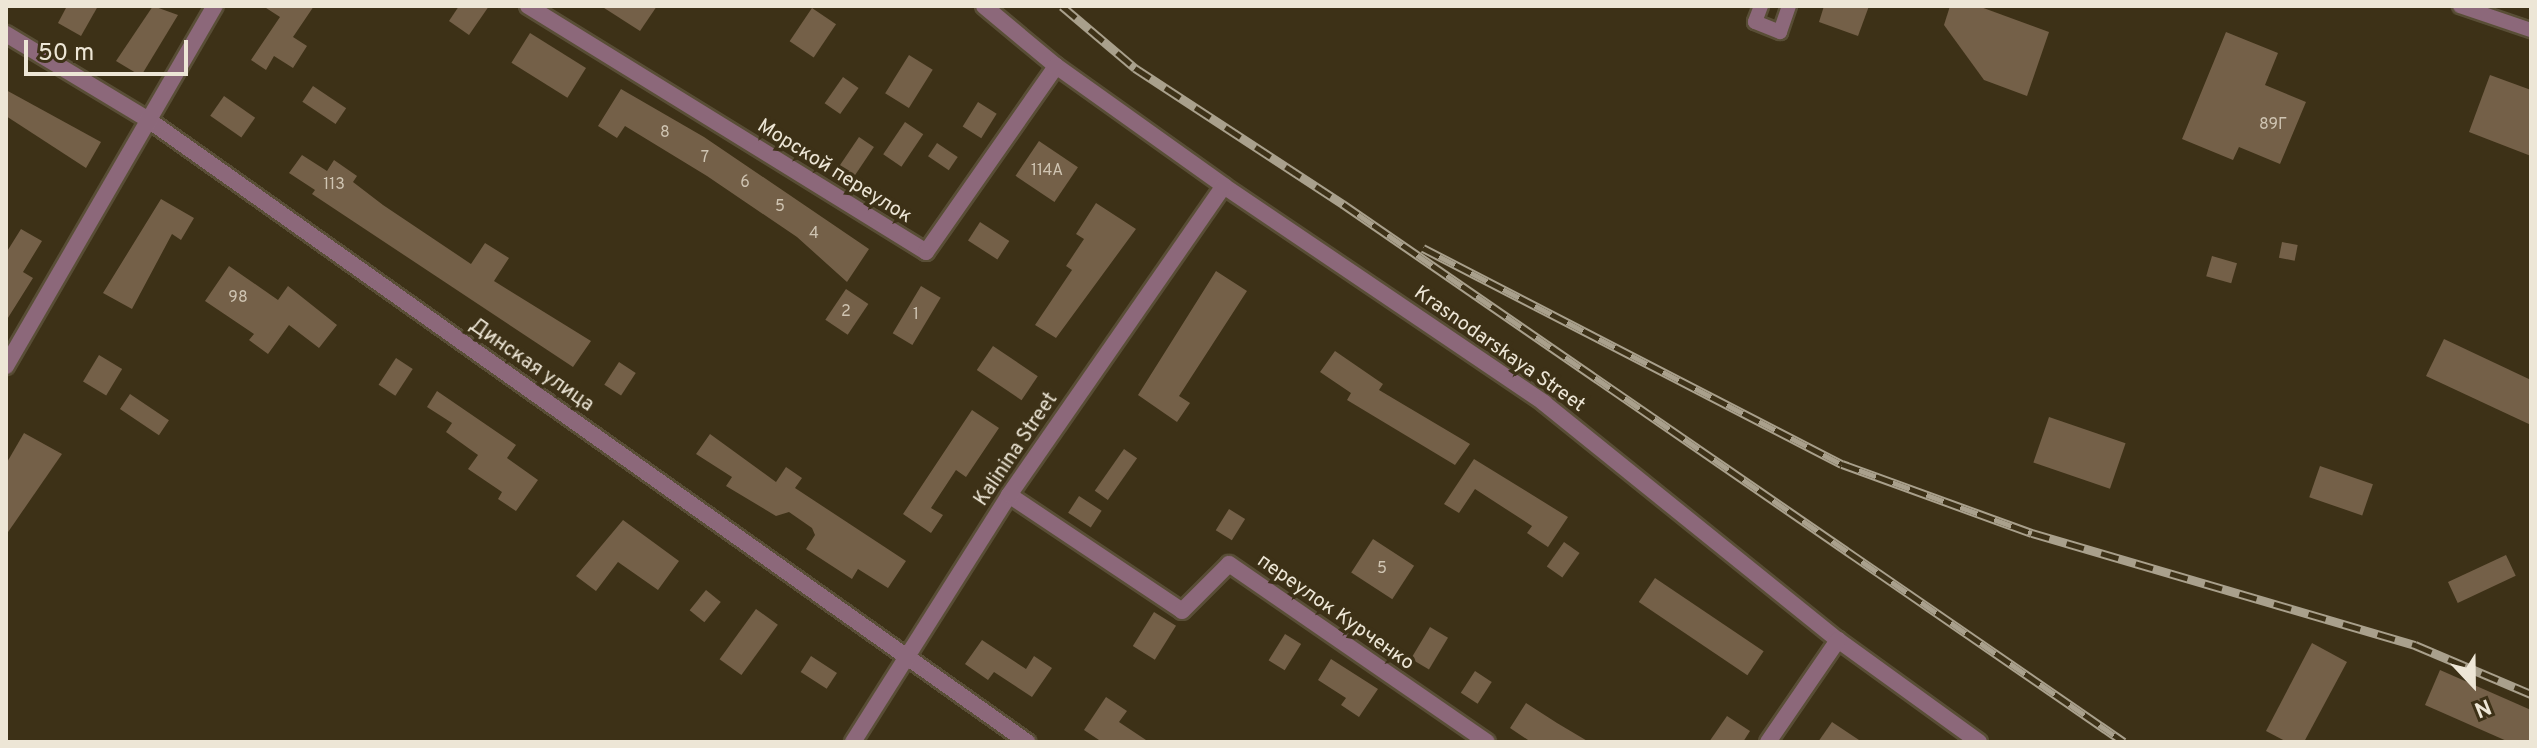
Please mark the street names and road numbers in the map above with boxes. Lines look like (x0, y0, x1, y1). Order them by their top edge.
street label: Морской переулок (752, 115, 916, 229)
street label: Krasnodarskaya Street (1409, 282, 1589, 418)
street label: Динская улица (464, 314, 598, 418)
street label: Kalinina Street (970, 389, 1064, 511)
street label: переулок Курченко (1252, 550, 1418, 676)

